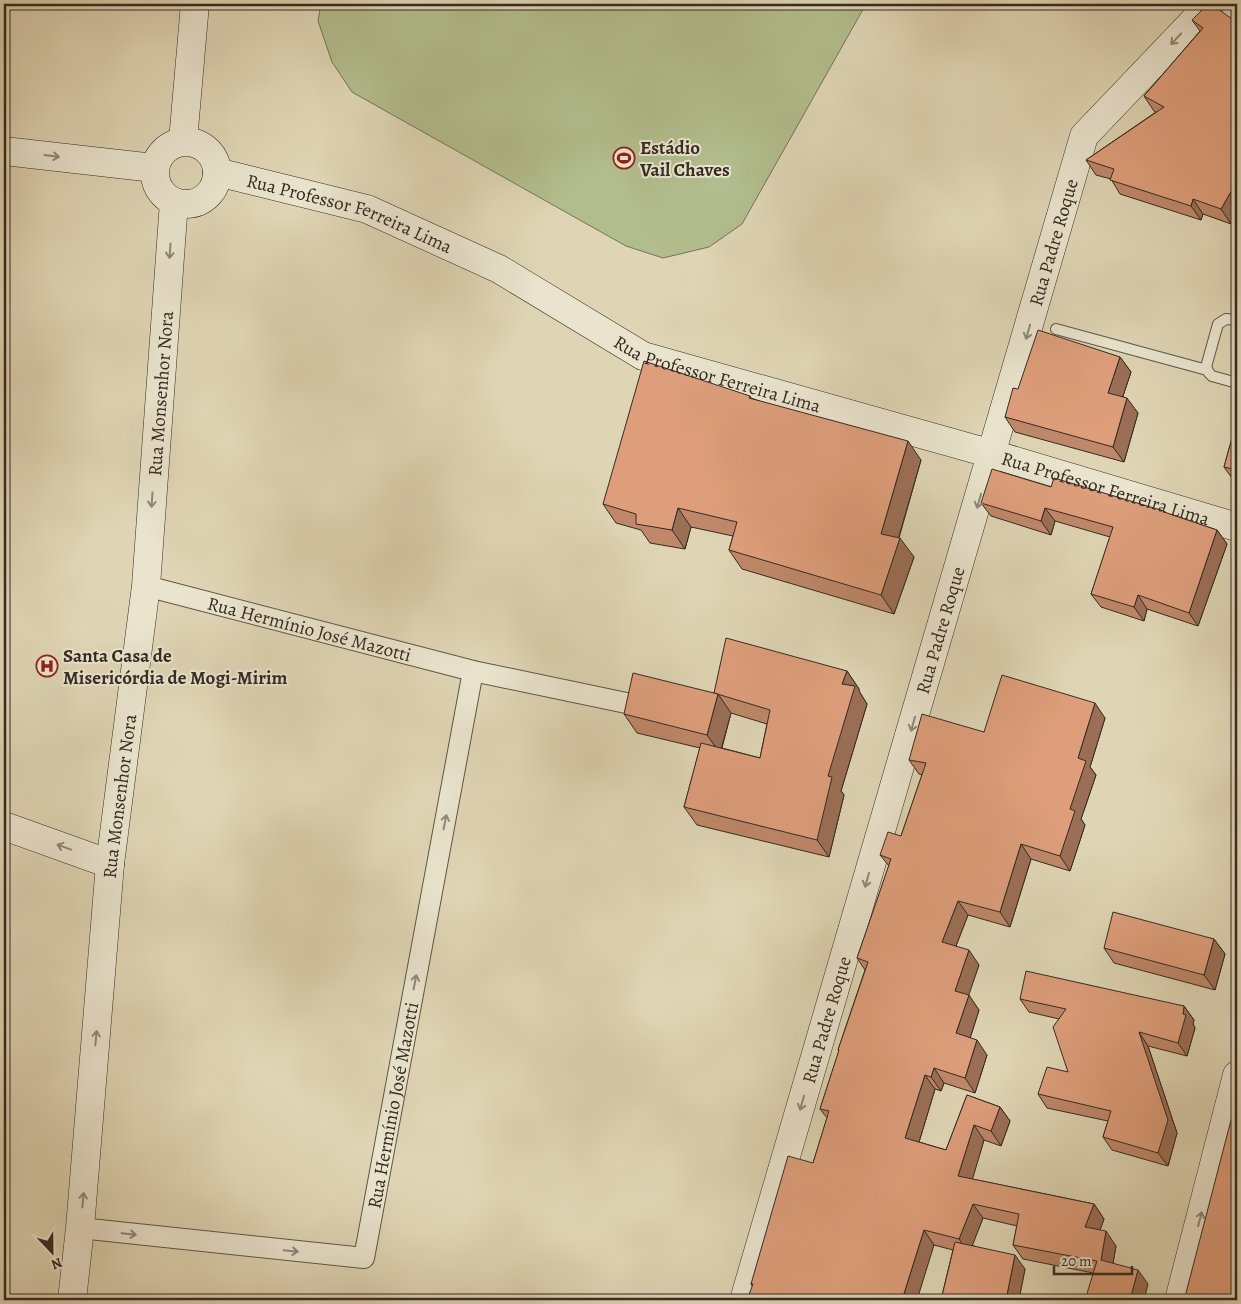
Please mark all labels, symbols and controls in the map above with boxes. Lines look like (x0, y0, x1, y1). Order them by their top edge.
one-way arrow (1170, 33, 1182, 46)
place label: Estádio Vail Chaves (639, 135, 730, 183)
sports icon: Estádio Vail Chaves (612, 146, 636, 170)
one-way arrow (44, 151, 60, 161)
street label: Rua Professor Ferreira Lima (244, 168, 456, 260)
street label: Rua Padre Roque (1023, 176, 1085, 309)
one-way arrow (166, 243, 175, 259)
street label: Rua Monsenhor Nora (142, 310, 180, 477)
one-way arrow (1022, 324, 1032, 340)
street label: Rua Professor Ferreira Lima (609, 329, 824, 419)
street label: Rua Professor Ferreira Lima (998, 446, 1213, 532)
one-way arrow (147, 492, 157, 508)
one-way arrow (973, 492, 983, 508)
street label: Rua Padre Roque (910, 563, 972, 697)
street label: Rua Hermínio José Mazotti (205, 591, 414, 668)
place label: Santa Casa de Misericórdia de Mogi-Mirim (63, 643, 288, 691)
hospital icon: Santa Casa de Misericórdia de Mogi-Mirim (35, 654, 59, 678)
street label: Rua Monsenhor Nora (97, 712, 143, 880)
one-way arrow (908, 716, 918, 732)
one-way arrow (441, 815, 451, 831)
one-way arrow (57, 842, 72, 851)
one-way arrow (862, 872, 872, 888)
street label: Rua Padre Roque (796, 953, 858, 1087)
one-way arrow (411, 974, 421, 990)
street label: Rua Hermínio José Mazotti (361, 1000, 425, 1211)
one-way arrow (91, 1030, 100, 1046)
one-way arrow (797, 1095, 806, 1111)
one-way arrow (78, 1192, 87, 1208)
one-way arrow (1196, 1212, 1205, 1228)
north arrow (28, 1226, 78, 1276)
one-way arrow (121, 1229, 137, 1238)
scale bar (1054, 1244, 1131, 1276)
one-way arrow (282, 1246, 298, 1256)
text: 20 m (1061, 1251, 1092, 1271)
text: N (48, 1253, 65, 1274)

